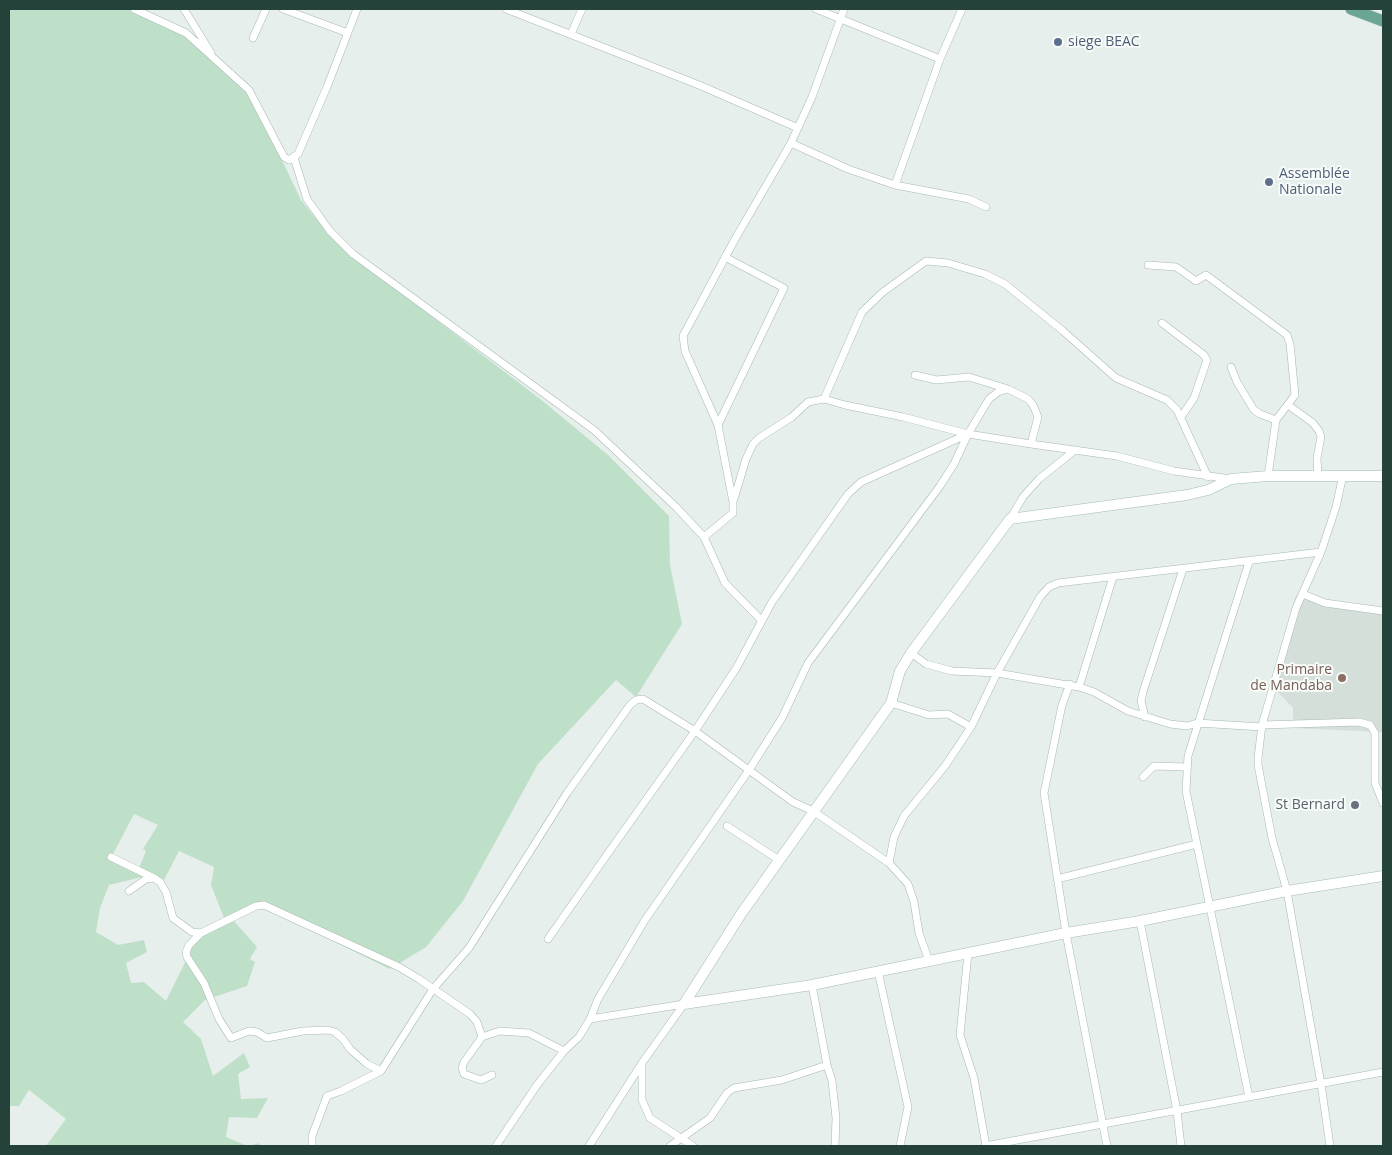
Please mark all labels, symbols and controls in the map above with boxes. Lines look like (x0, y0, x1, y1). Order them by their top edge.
place label: siege BEAC (1068, 34, 1140, 50)
marker: siege BEAC (1052, 36, 1064, 48)
place label: Assemblée Nationale (1279, 166, 1350, 198)
marker: Assemblée Nationale (1263, 176, 1275, 188)
place label: Primaire de Mandaba (1250, 662, 1332, 694)
marker: Primaire de Mandaba (1336, 672, 1348, 684)
place label: St Bernard (1275, 797, 1345, 813)
marker: St Bernard (1349, 799, 1361, 811)

